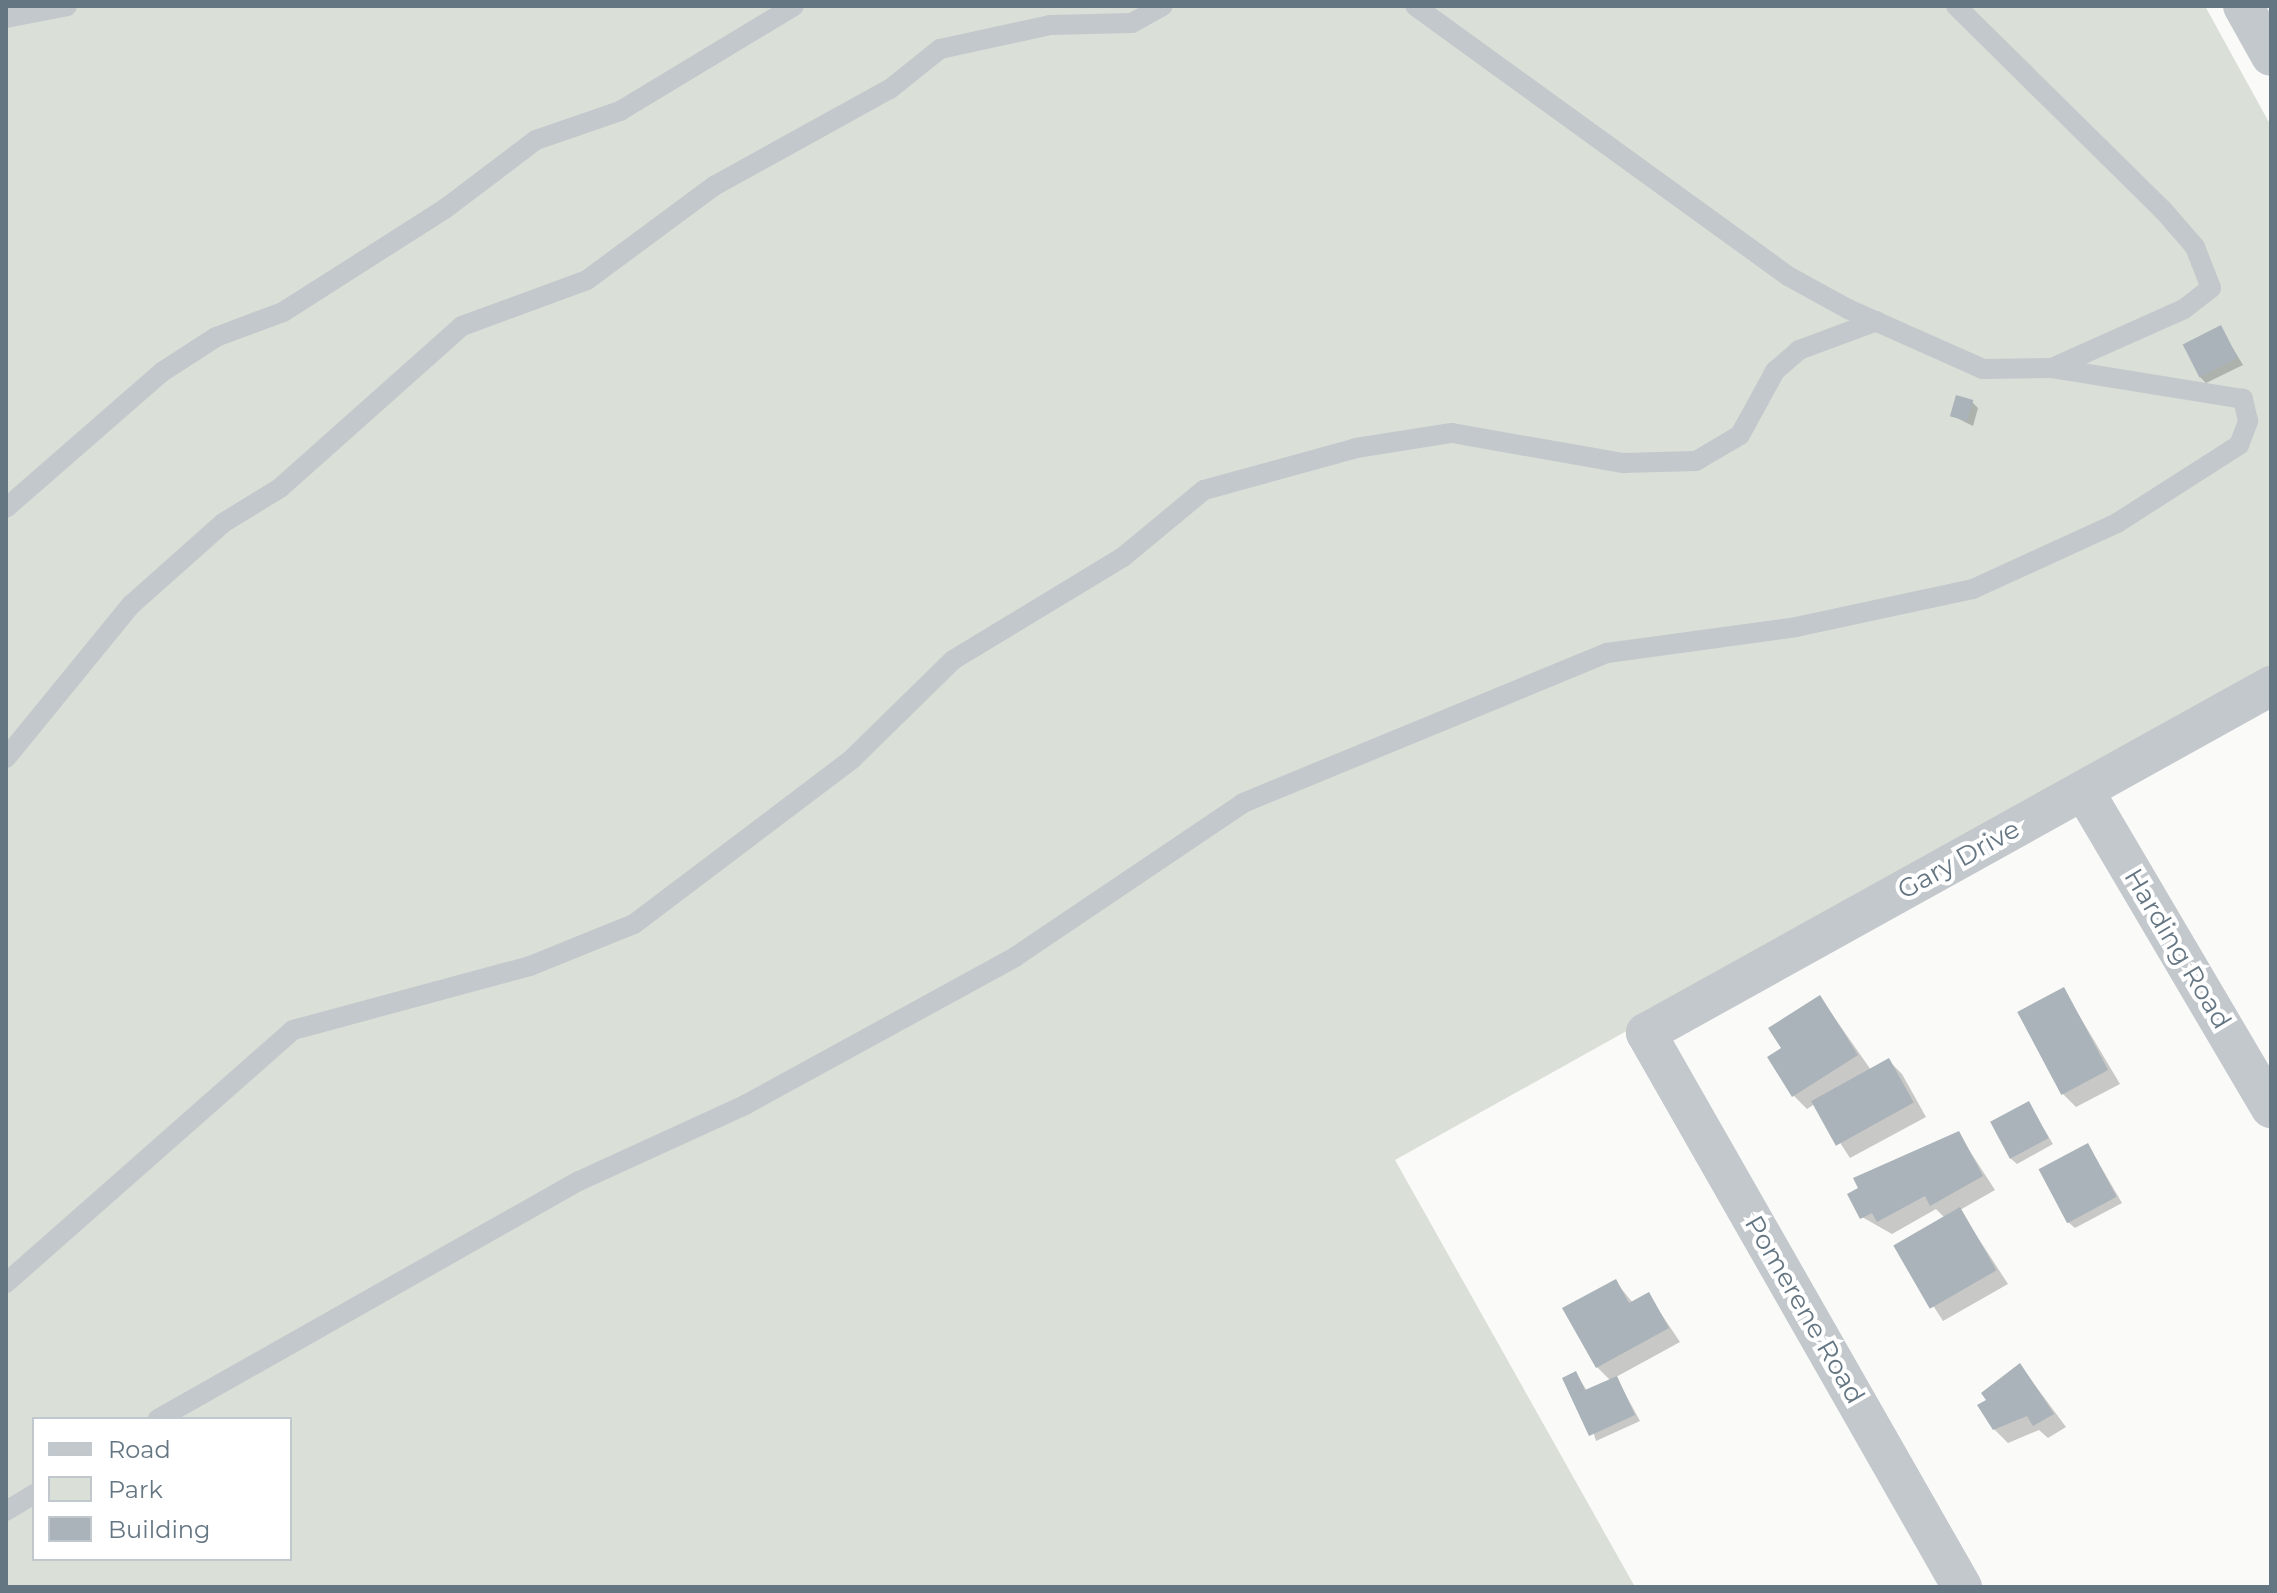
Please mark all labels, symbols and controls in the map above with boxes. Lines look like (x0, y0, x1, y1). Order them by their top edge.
street label: Gary Drive (1893, 814, 2025, 906)
street label: Harding Road (2117, 863, 2237, 1035)
street label: Pomerene Road (1738, 1210, 1870, 1410)
legend (32, 1417, 292, 1561)
text: Road (108, 1435, 171, 1464)
text: Park (108, 1475, 163, 1504)
text: Building (108, 1515, 211, 1544)

